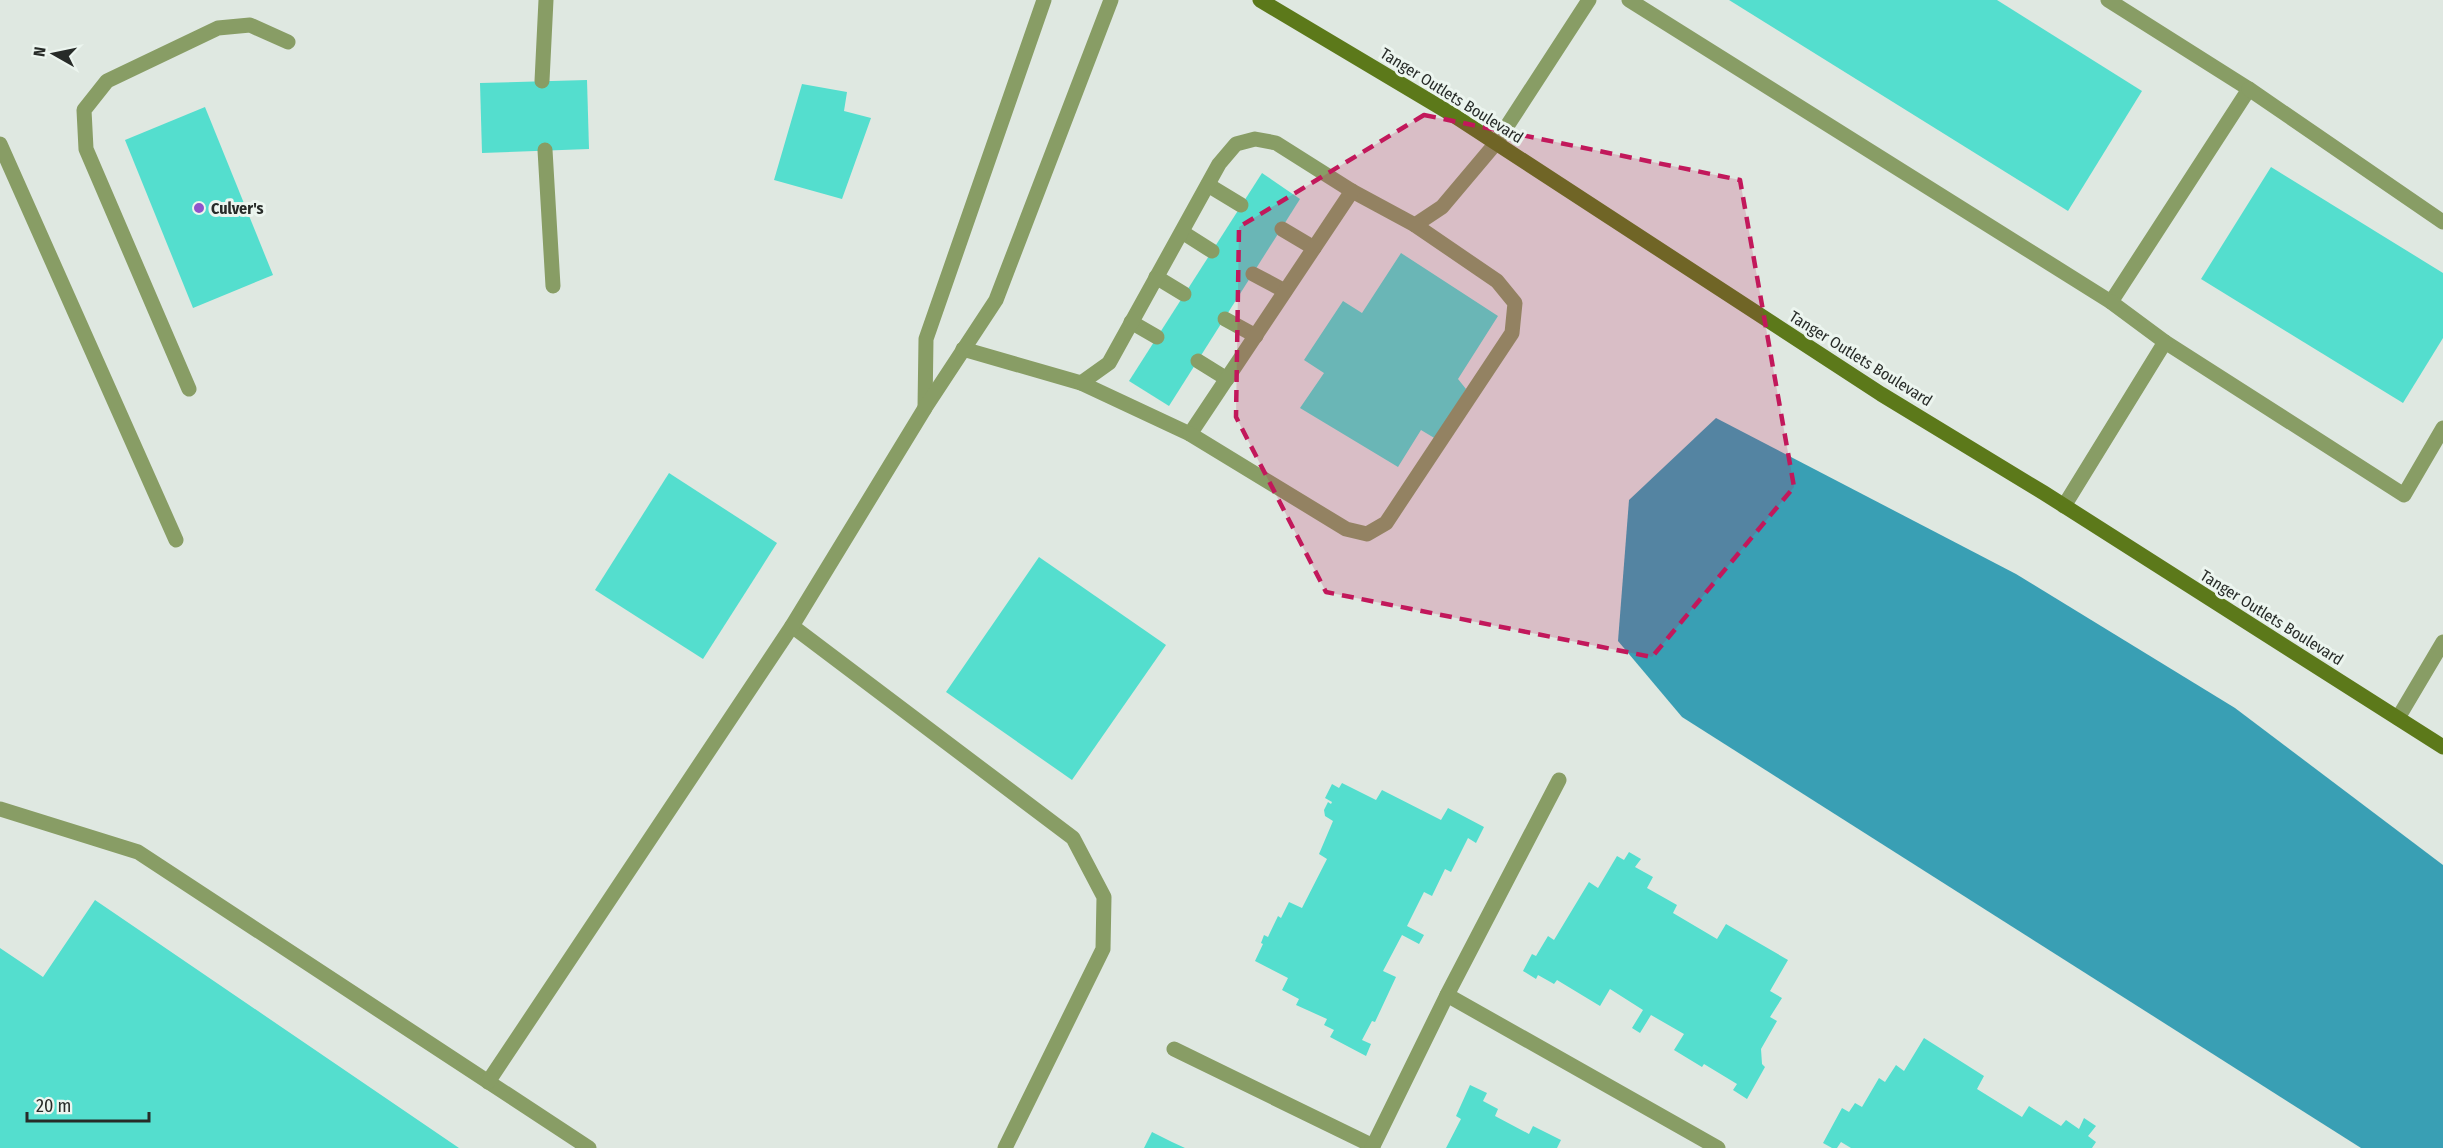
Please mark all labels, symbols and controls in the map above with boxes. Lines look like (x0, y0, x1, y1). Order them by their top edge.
north arrow (24, 24, 84, 84)
street label: Tanger Outlets Boulevard (1377, 44, 1527, 147)
text: N (30, 46, 50, 58)
place label: Culver's (211, 199, 264, 218)
marker: Culver's (192, 201, 206, 215)
street label: Tanger Outlets Boulevard (1786, 307, 1936, 410)
street label: Tanger Outlets Boulevard (2197, 566, 2347, 669)
scale bar (27, 1085, 148, 1123)
text: 20 m (36, 1095, 71, 1117)

